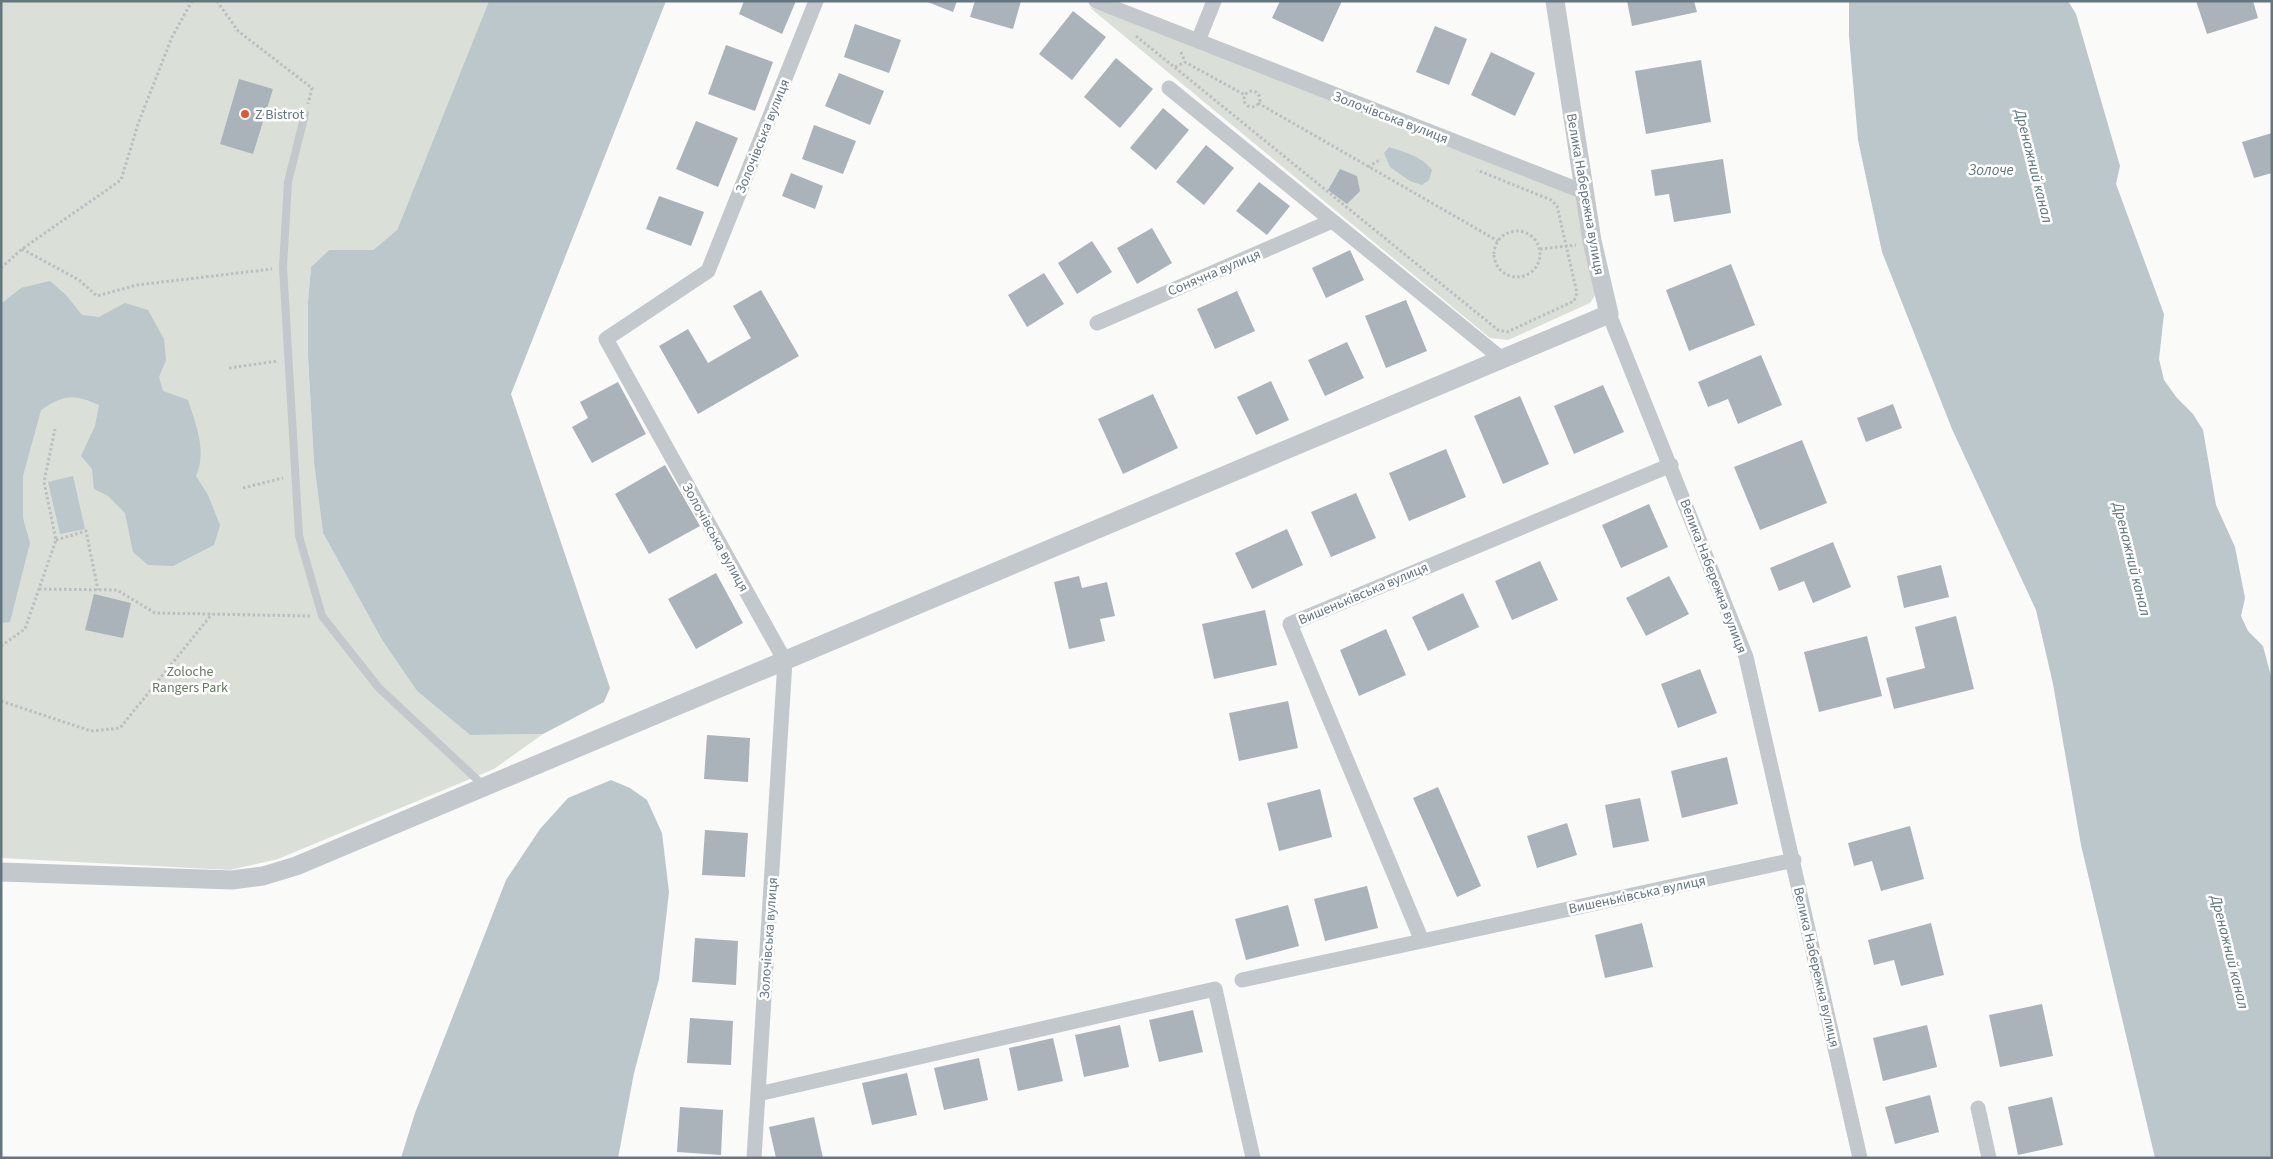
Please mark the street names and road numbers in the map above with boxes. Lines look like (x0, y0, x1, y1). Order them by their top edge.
street label: Золочівська вулиця (731, 76, 795, 197)
street label: Золочівська вулиця (1330, 87, 1451, 149)
street label: Велика Набережна вулиця (1561, 112, 1609, 277)
street label: Сонячна вулиця (1165, 244, 1264, 302)
street label: Золочівська вулиця (677, 479, 753, 596)
street label: Велика Набережна вулиця (1674, 496, 1752, 656)
street label: Вишеньківська вулиця (1295, 557, 1432, 630)
street label: Вишеньківська вулиця (1567, 871, 1708, 919)
street label: Золочівська вулиця (755, 877, 783, 1000)
street label: Велика Набережна вулиця (1788, 885, 1844, 1049)

